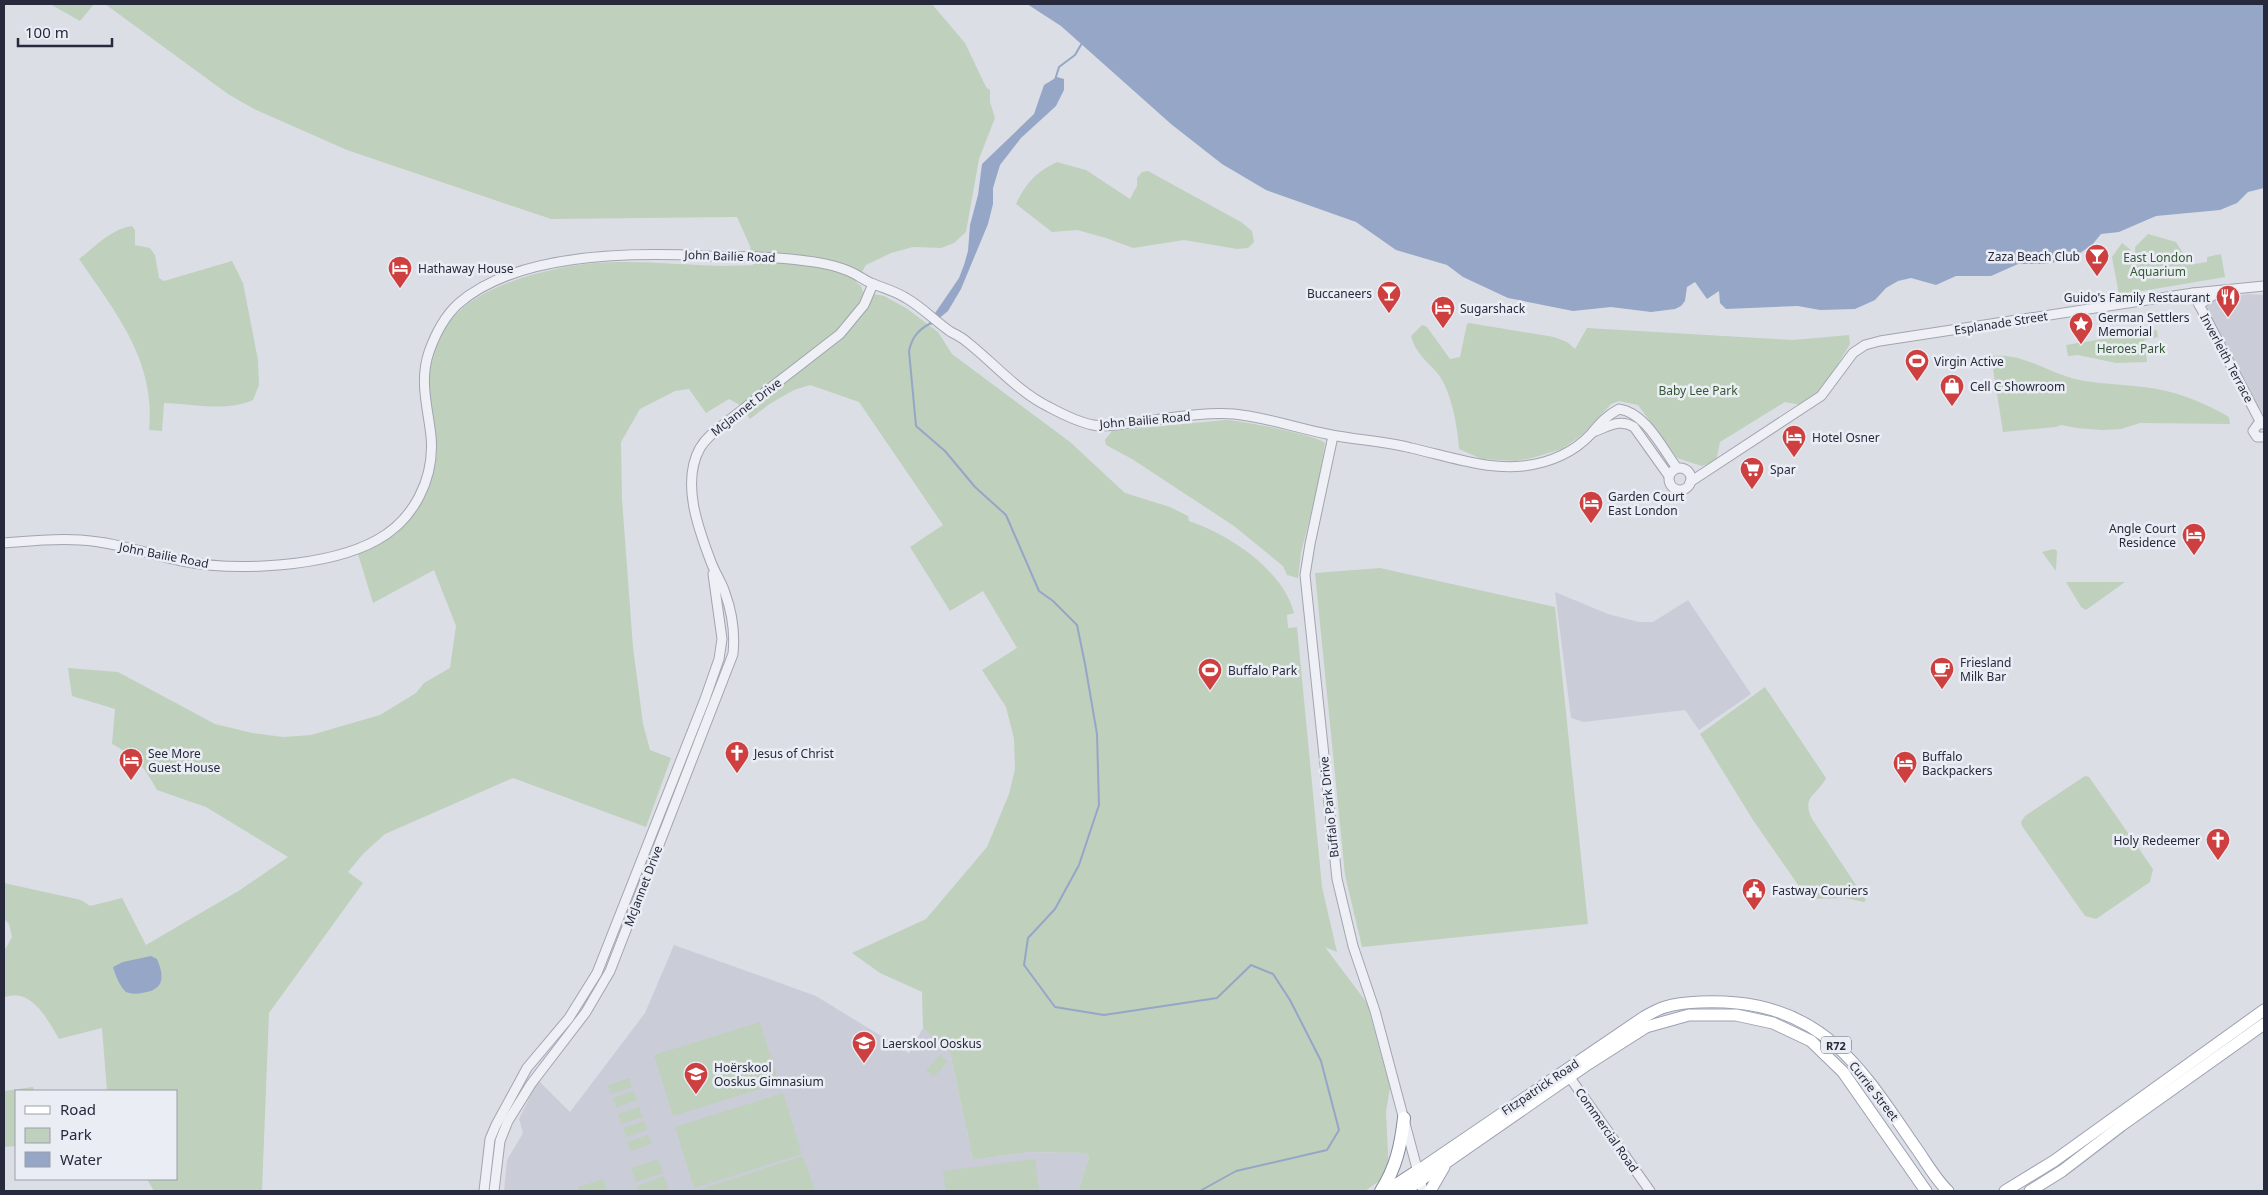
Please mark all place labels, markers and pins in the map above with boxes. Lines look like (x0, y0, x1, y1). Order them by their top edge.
bar icon: Zaza Beach Club (2084, 243, 2110, 277)
place label: Zaza Beach Club (1988, 248, 2080, 265)
hotel icon: Hathaway House (387, 255, 413, 289)
place label: Hathaway House (418, 260, 514, 277)
bar icon: Buccaneers (1376, 280, 1402, 314)
restaurant icon: Guido's Family Restaurant (2215, 284, 2241, 318)
place label: Buccaneers (1307, 285, 1372, 302)
place label: Guido's Family Restaurant (2064, 289, 2211, 306)
hotel icon: Sugarshack (1430, 295, 1456, 329)
place label: Sugarshack (1460, 300, 1526, 317)
place label: German Settlers Memorial (2098, 309, 2190, 340)
place icon: German Settlers Memorial (2068, 311, 2094, 345)
sports icon: Virgin Active (1904, 348, 1930, 382)
place label: Virgin Active (1934, 353, 2004, 370)
shop icon: Cell C Showroom (1939, 373, 1965, 407)
place label: Cell C Showroom (1970, 378, 2065, 395)
hotel icon: Hotel Osner (1781, 424, 1807, 458)
place label: Hotel Osner (1812, 429, 1880, 446)
supermarket icon: Spar (1739, 456, 1765, 490)
place label: Spar (1770, 461, 1796, 478)
place label: Garden Court East London (1608, 488, 1685, 519)
hotel icon: Garden Court East London (1578, 490, 1604, 524)
place label: Angle Court Residence (2109, 520, 2177, 551)
hotel icon: Angle Court Residence (2181, 522, 2207, 556)
place label: Friesland Milk Bar (1960, 654, 2011, 685)
cafe icon: Friesland Milk Bar (1929, 656, 1955, 690)
sports icon: Buffalo Park (1197, 657, 1223, 691)
place label: Buffalo Park (1228, 662, 1298, 679)
church icon: Jesus of Christ (724, 740, 750, 774)
place label: See More Guest House (148, 745, 220, 776)
place label: Jesus of Christ (753, 745, 834, 762)
hotel icon: See More Guest House (118, 747, 144, 781)
place label: Buffalo Backpackers (1922, 748, 1993, 779)
hotel icon: Buffalo Backpackers (1892, 750, 1918, 784)
church icon: Holy Redeemer (2205, 827, 2231, 861)
place label: Holy Redeemer (2113, 832, 2200, 849)
public building icon: Fastway Couriers (1741, 877, 1767, 911)
place label: Fastway Couriers (1772, 882, 1868, 899)
school or university icon: Laerskool Ooskus (851, 1030, 877, 1064)
place label: Laerskool Ooskus (882, 1035, 982, 1052)
place label: Hoërskool Ooskus Gimnasium (714, 1059, 824, 1090)
school or university icon: Hoërskool Ooskus Gimnasium (683, 1061, 709, 1095)

